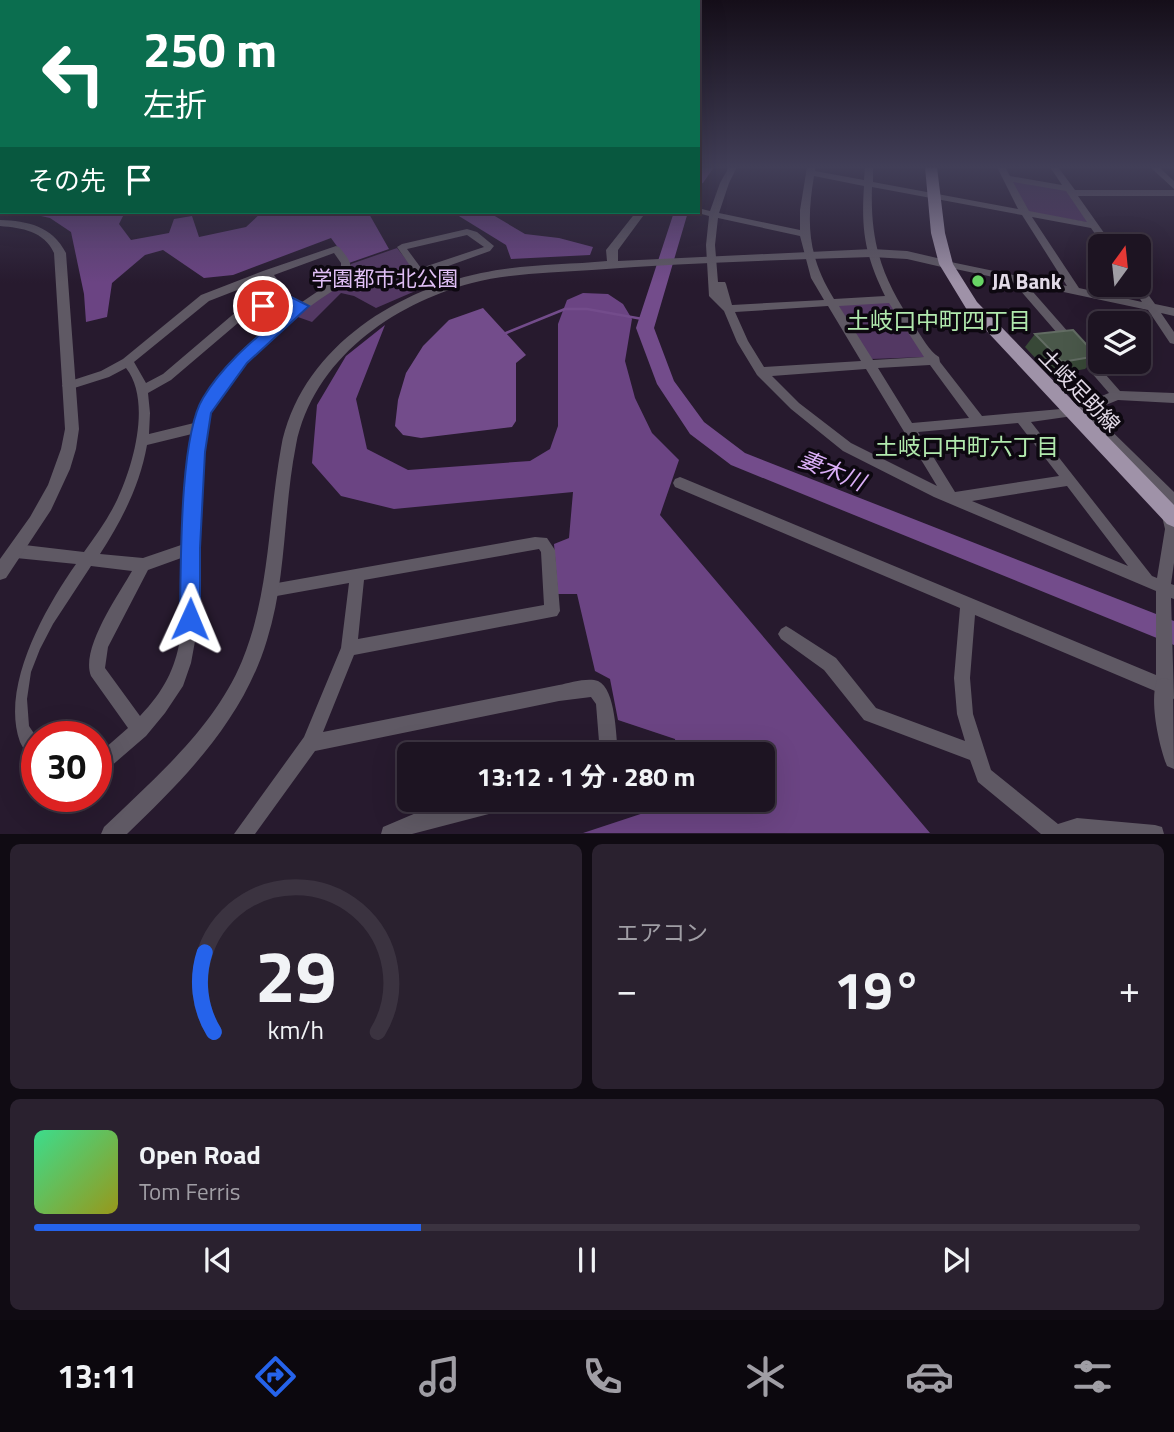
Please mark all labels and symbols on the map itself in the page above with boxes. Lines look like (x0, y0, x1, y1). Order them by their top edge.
north arrow (1088, 234, 1152, 298)
park label: 学園都市北公園 (312, 262, 459, 294)
place label: JA Bank (992, 265, 1062, 297)
marker: JA Bank (970, 273, 986, 289)
pin (233, 276, 293, 336)
district label: 土岐口中町四丁目 (847, 303, 1031, 338)
street label: 土岐足助線 (1032, 341, 1128, 439)
district label: 土岐口中町六丁目 (875, 429, 1059, 464)
water label: 妻木川 (793, 441, 873, 500)
position arrow (153, 582, 227, 656)
speed limit sign: 30 (21, 721, 112, 812)

